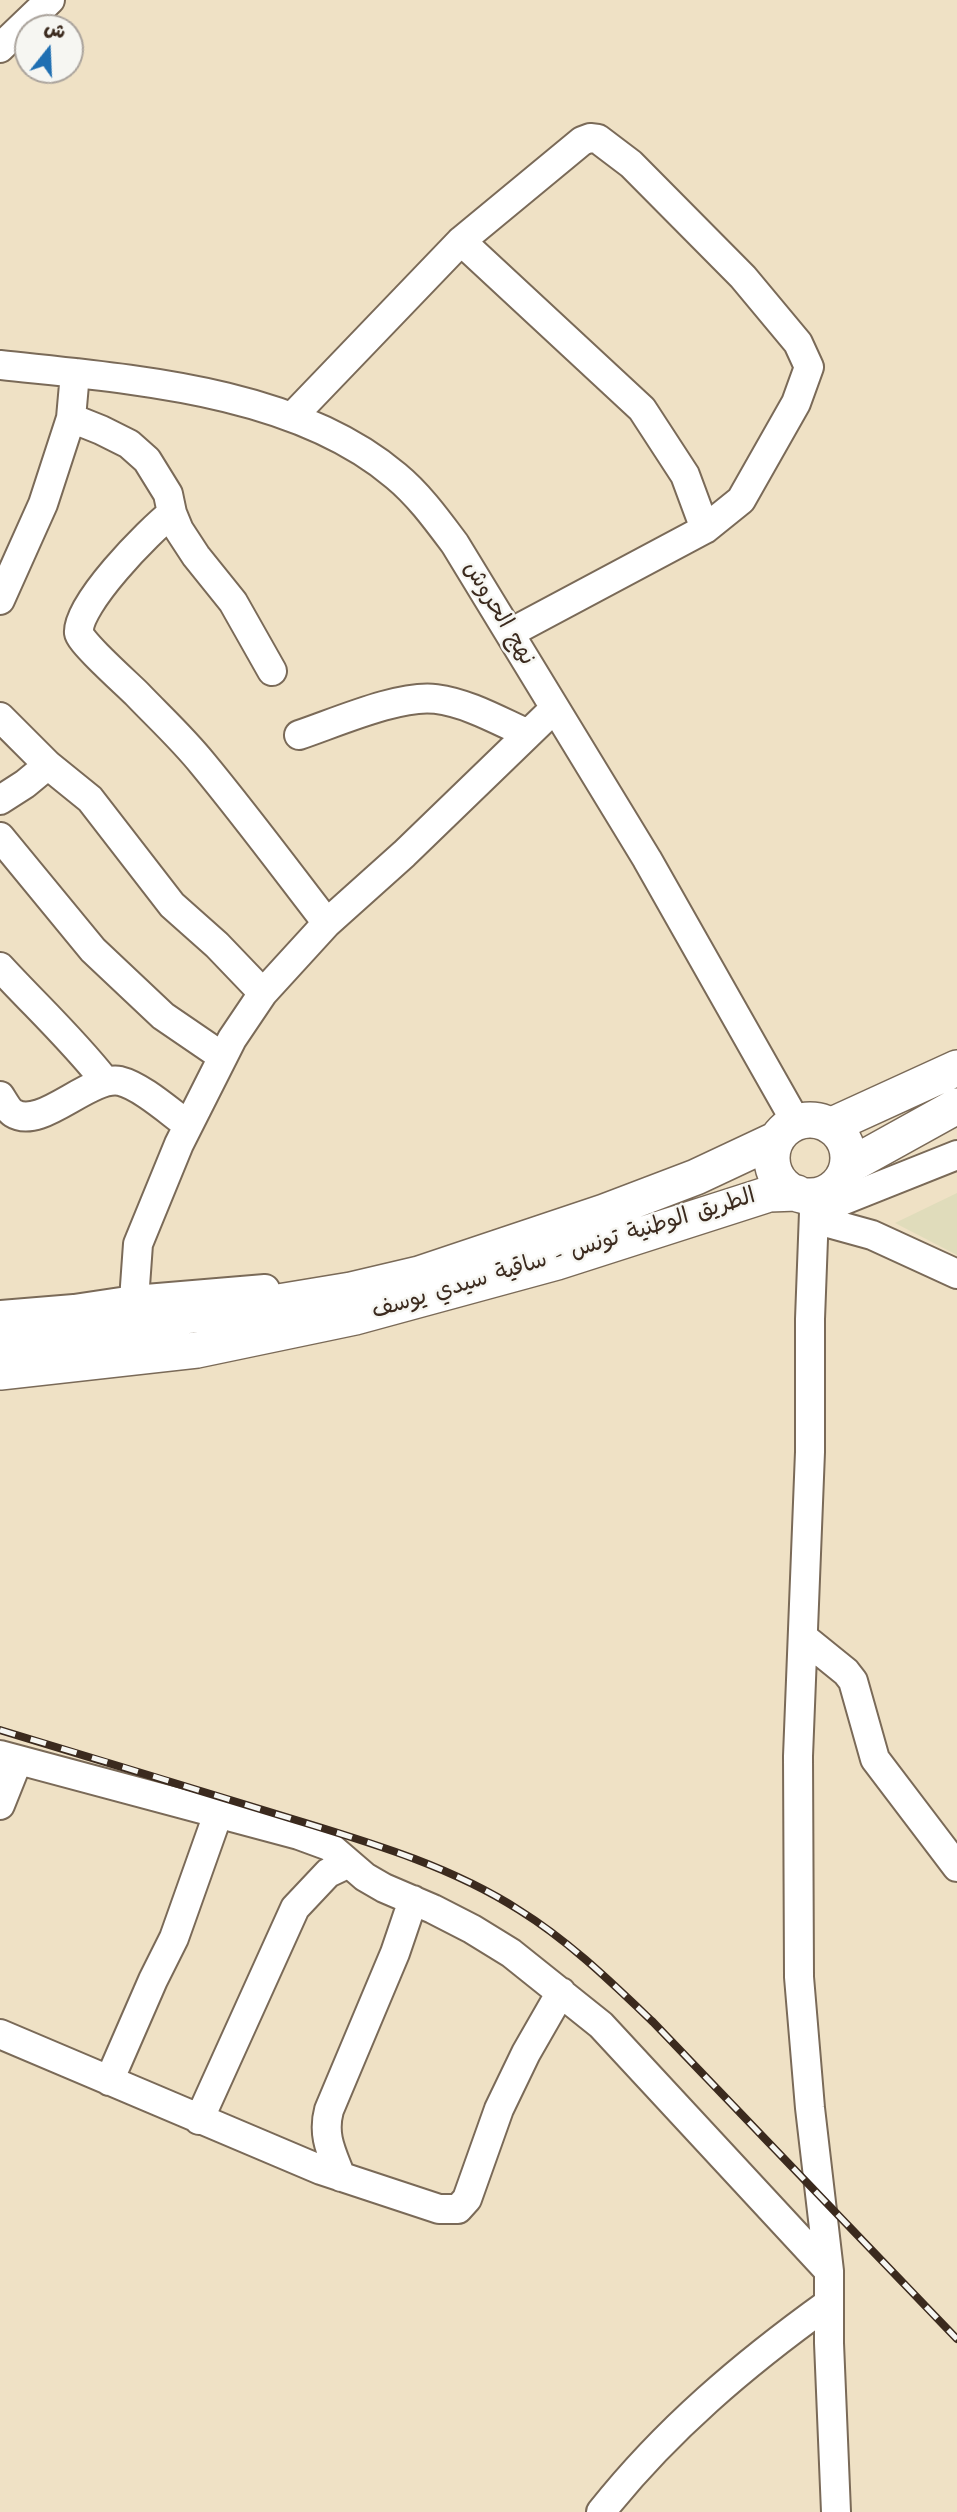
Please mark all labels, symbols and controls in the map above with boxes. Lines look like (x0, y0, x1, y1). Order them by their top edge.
north arrow (14, 14, 84, 84)
text: ش (41, 14, 69, 47)
street label: نهج الحروش (456, 557, 540, 671)
street label: الطريق الوطنية تونس - ساقية سيدي يوسف (369, 1183, 759, 1327)

